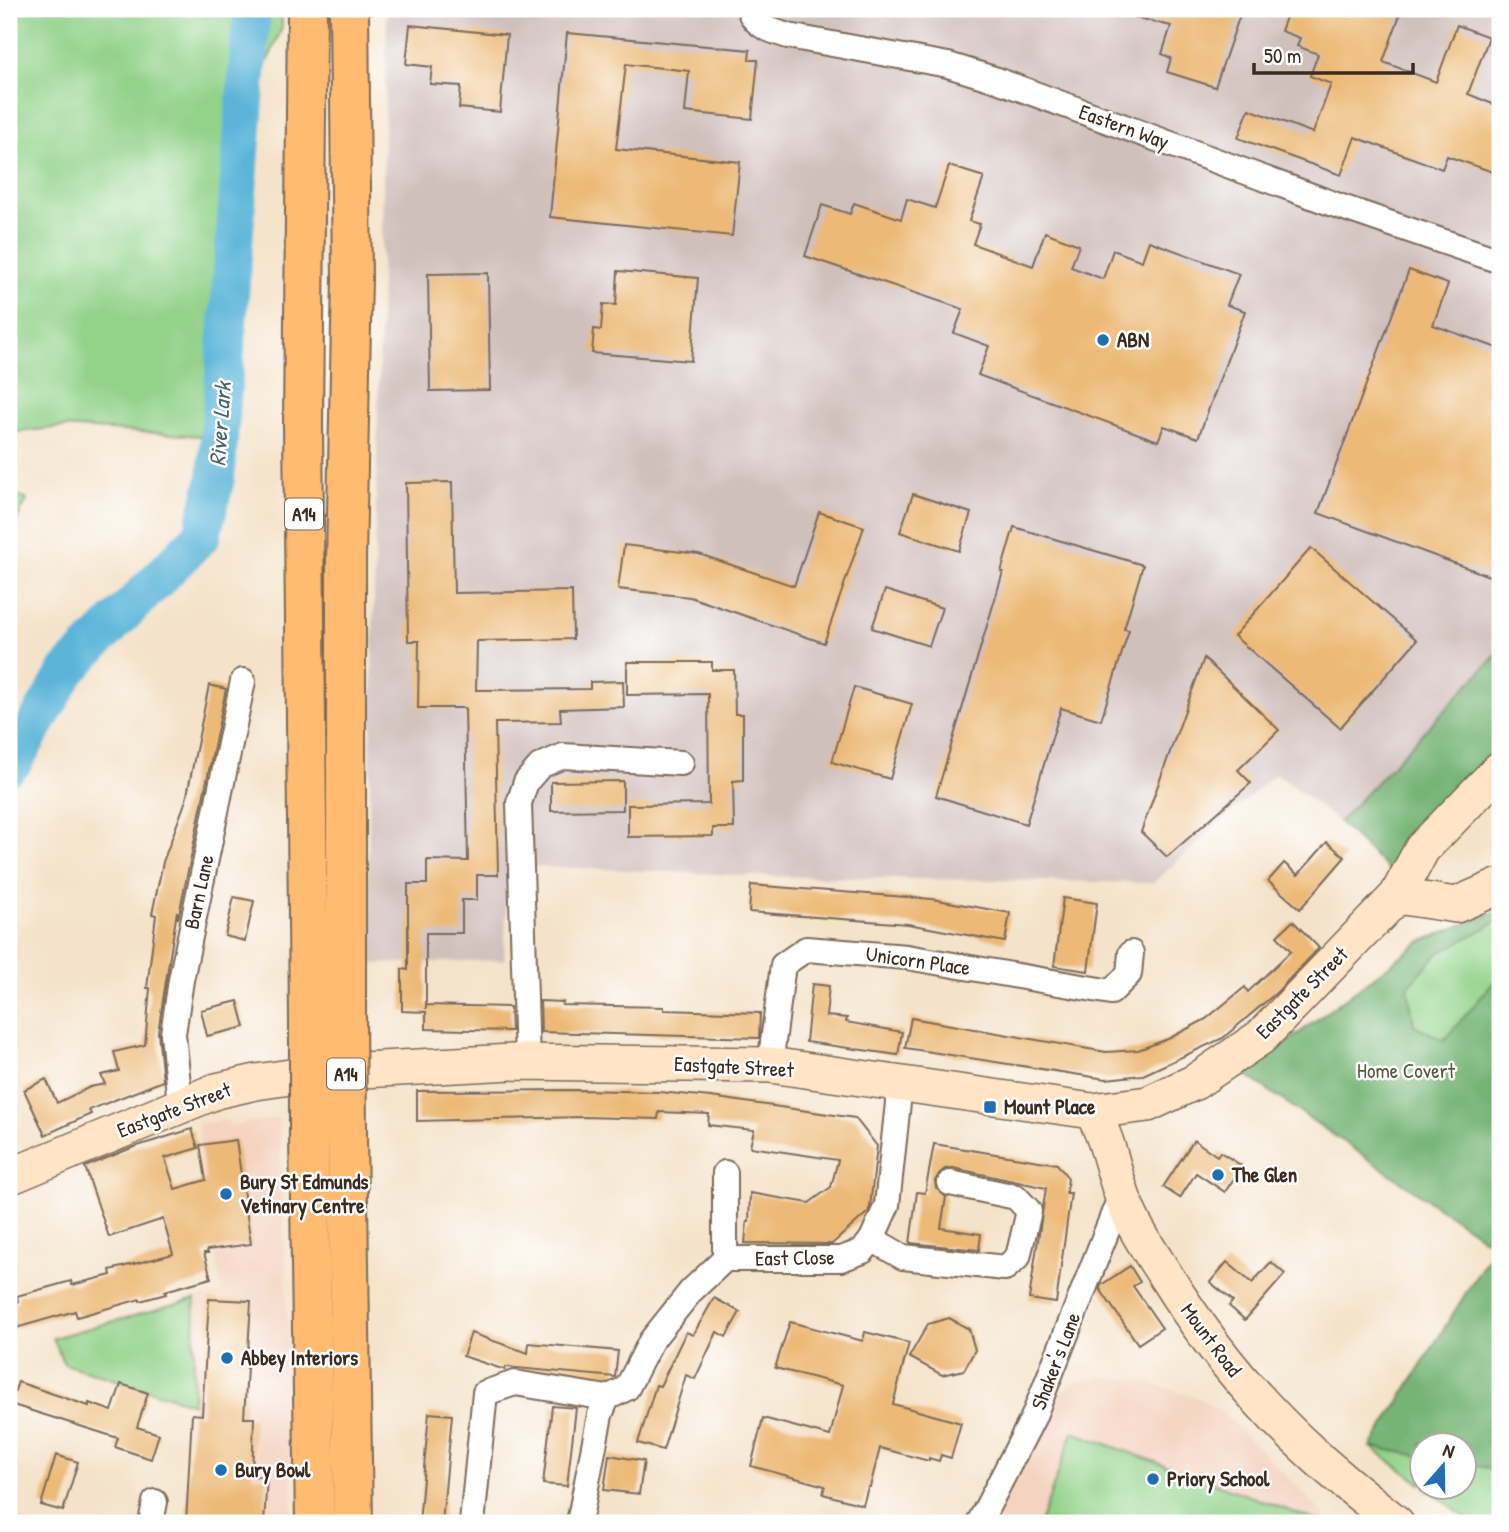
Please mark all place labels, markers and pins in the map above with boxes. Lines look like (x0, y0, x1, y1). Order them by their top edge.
place label: ABN (1117, 325, 1149, 354)
marker: ABN (1095, 332, 1111, 348)
place label: Mount Place (1004, 1092, 1096, 1121)
marker: Mount Place (982, 1099, 998, 1115)
place label: The Glen (1231, 1160, 1297, 1189)
place label: Bury St Edmunds Vetinary Centre (240, 1167, 368, 1221)
marker: The Glen (1210, 1167, 1226, 1183)
marker: Bury St Edmunds Vetinary Centre (218, 1186, 234, 1202)
place label: Abbey Interiors (241, 1343, 358, 1373)
marker: Abbey Interiors (219, 1350, 235, 1366)
place label: Bury Bowl (235, 1455, 311, 1485)
marker: Bury Bowl (213, 1462, 229, 1478)
place label: Priory School (1167, 1464, 1270, 1494)
marker: Priory School (1145, 1471, 1161, 1487)

